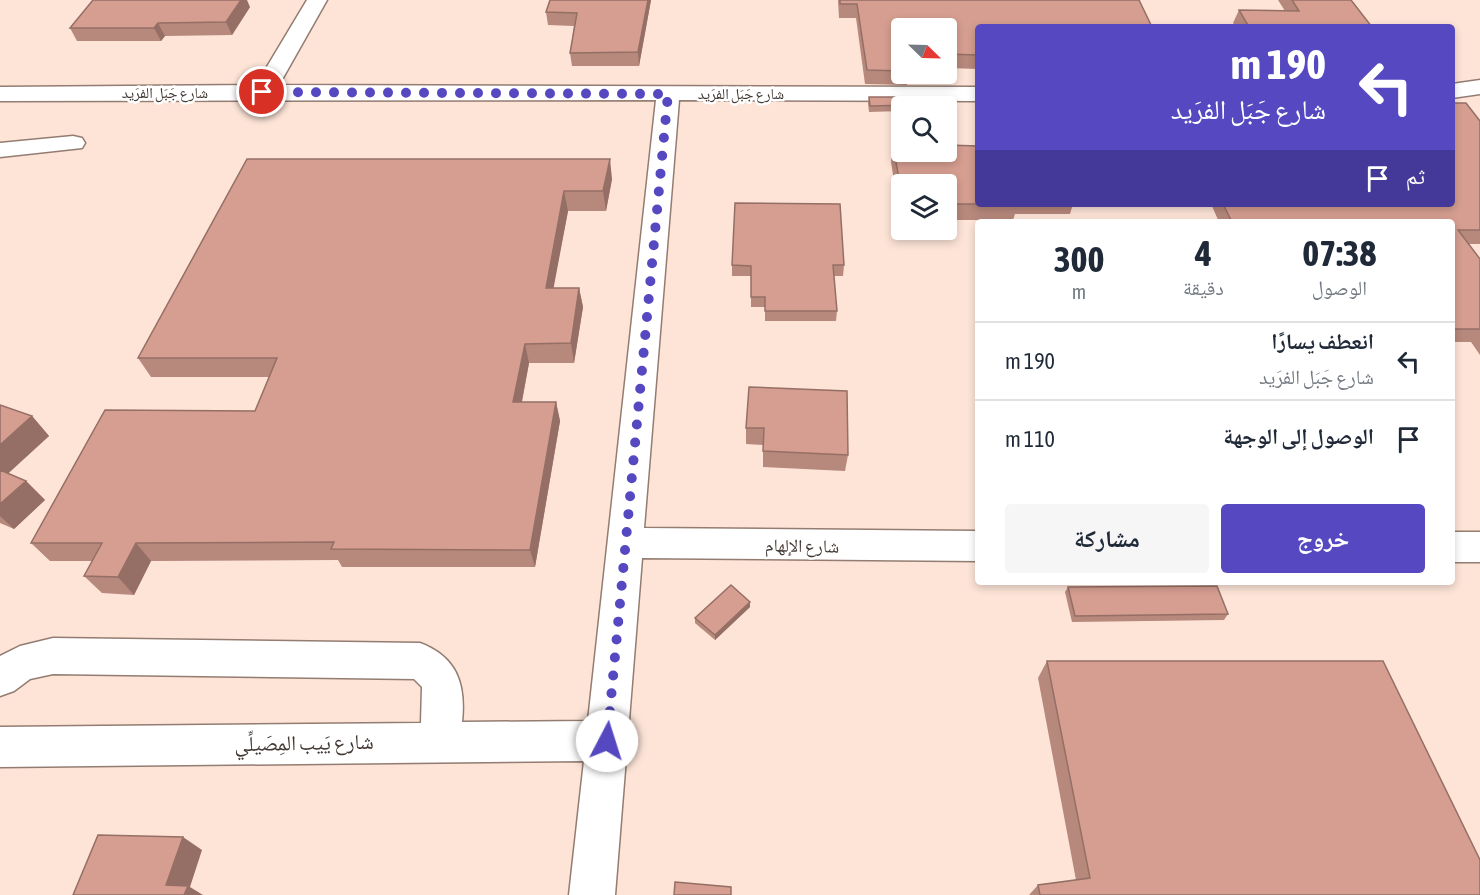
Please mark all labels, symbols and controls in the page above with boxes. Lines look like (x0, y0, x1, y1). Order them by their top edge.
north arrow (891, 18, 957, 84)
map controls (891, 18, 957, 240)
text: 190 m (1231, 40, 1326, 88)
icon: left (1347, 48, 1425, 126)
pin (236, 66, 287, 117)
icon: arrive (245, 75, 278, 108)
street label: شارع جَبَل الفرَيد (122, 84, 208, 103)
street label: شارع جَبَل الفرَيد (698, 85, 784, 104)
text: شارع جَبَل الفرَيد (1171, 94, 1326, 125)
button: search (891, 96, 957, 162)
icon: arrive (1361, 162, 1394, 195)
text: ثم (1406, 163, 1425, 189)
button: layers (891, 174, 957, 240)
text: 4 (1195, 232, 1212, 274)
text: 07:38 (1302, 232, 1376, 274)
text: 300 (1054, 238, 1104, 280)
text: دقيقة (1183, 276, 1224, 299)
text: الوصول (1312, 276, 1367, 299)
text: m (1072, 280, 1086, 303)
text: انعطف يسارًا (1271, 328, 1374, 354)
icon: left (1392, 345, 1425, 378)
text: 190 m (1005, 348, 1055, 374)
text: شارع جَبَل الفرَيد (1259, 365, 1374, 388)
text: الوصول إلى الوجهة (1223, 423, 1374, 449)
icon: arrive (1392, 423, 1425, 456)
text: 110 m (1005, 426, 1055, 452)
button: مشاركة (1005, 504, 1209, 573)
button: خروج (1221, 504, 1425, 573)
street label: شارع الإلهام (765, 534, 839, 559)
position arrow (575, 709, 639, 773)
street label: شارع يَيب المِصَيلِّي (234, 727, 374, 761)

